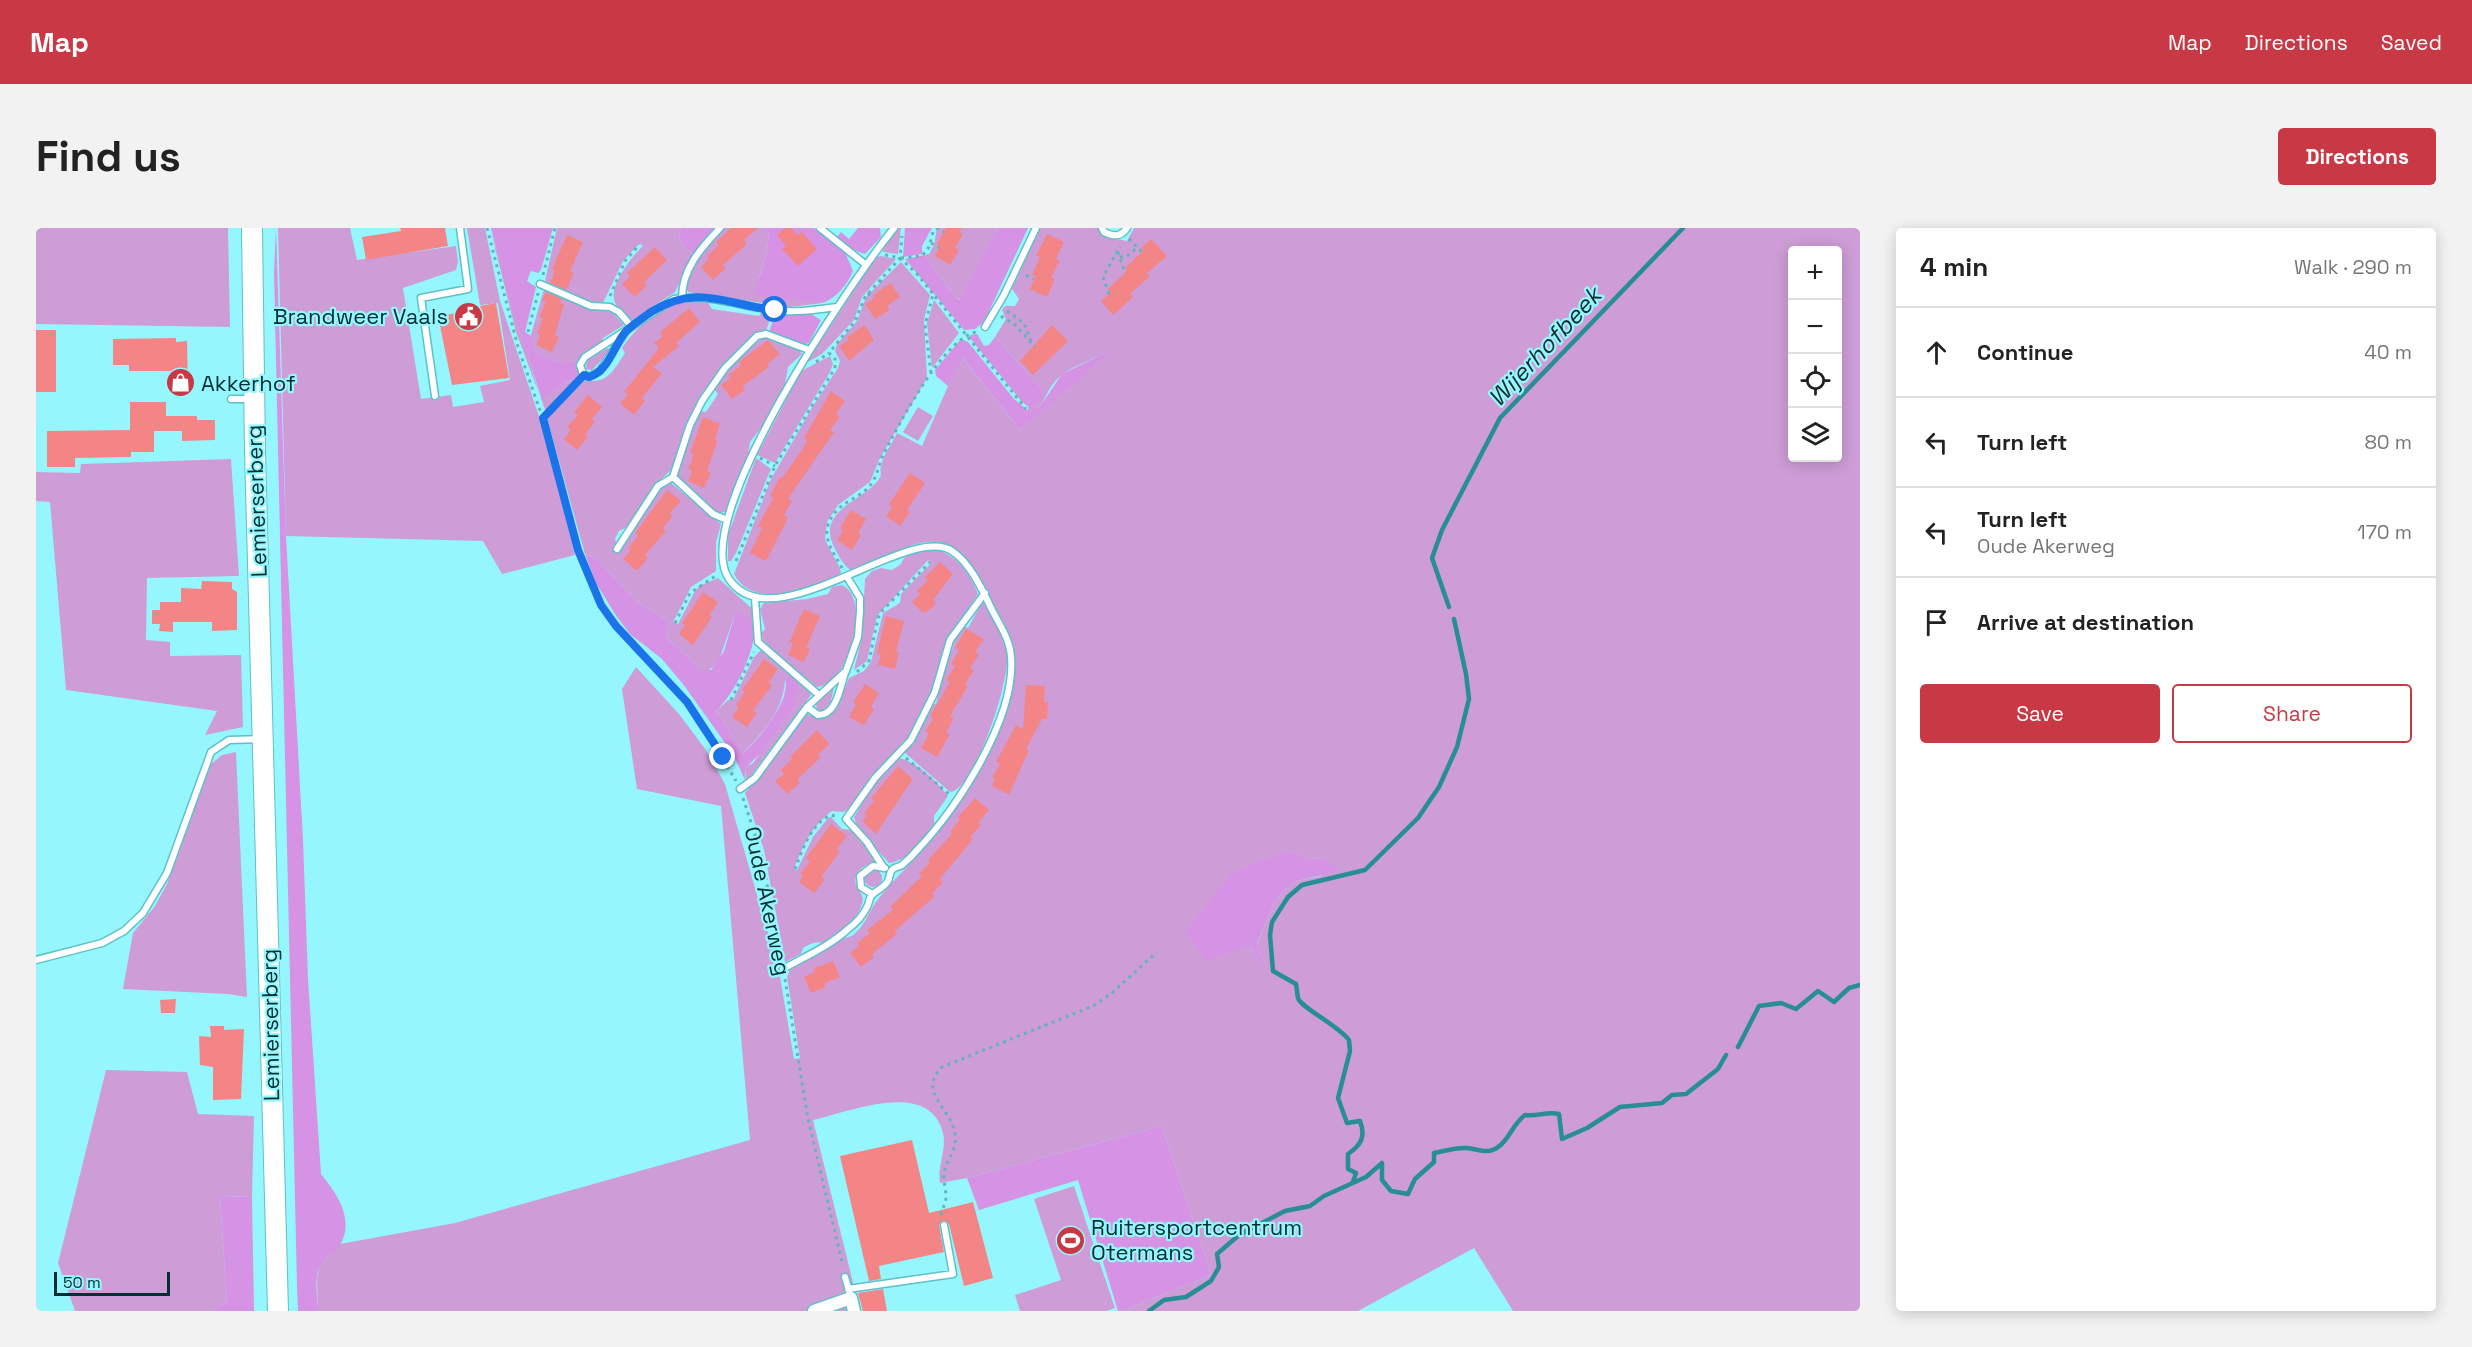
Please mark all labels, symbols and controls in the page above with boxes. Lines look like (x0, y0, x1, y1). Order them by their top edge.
text: Map (30, 24, 89, 60)
text: Map (2168, 29, 2212, 56)
text: Directions (2245, 29, 2348, 56)
text: Saved (2381, 29, 2442, 56)
button: Directions (2278, 128, 2436, 185)
text: Find us (36, 130, 181, 183)
map controls (1788, 246, 1842, 462)
button: + (1788, 246, 1842, 300)
text: 4 min (1920, 250, 1988, 284)
text: Walk · 290 m (2294, 254, 2412, 280)
water label: Wijerhofbeek (1481, 278, 1610, 413)
route start (761, 296, 787, 322)
public building icon: Brandweer Vaals (453, 300, 485, 332)
button: − (1788, 300, 1842, 354)
place label: Brandweer Vaals (273, 302, 448, 330)
icon: ahead (1920, 336, 1953, 369)
text: Continue (1977, 338, 2073, 366)
text: 40 m (2364, 339, 2412, 365)
button: locate (1788, 354, 1842, 408)
shop icon: Akkerhof (164, 367, 196, 399)
place label: Akkerhof (201, 369, 296, 397)
button: layers (1788, 408, 1842, 462)
street label: Lemierserberg (239, 424, 273, 578)
icon: left (1920, 426, 1953, 459)
text: Turn left (1977, 428, 2067, 456)
text: 80 m (2364, 429, 2412, 455)
text: Turn left (1977, 505, 2067, 533)
icon: left (1920, 516, 1953, 549)
text: 170 m (2357, 519, 2412, 545)
text: Oude Akerweg (1977, 533, 2115, 559)
icon: arrive (1920, 606, 1953, 639)
text: Arrive at destination (1977, 608, 2194, 636)
button: Save (1920, 684, 2160, 743)
button: Share (2172, 684, 2412, 743)
route end (709, 743, 735, 769)
street label: Oude Akerweg (739, 824, 797, 978)
street label: Lemierserberg (255, 949, 285, 1101)
place label: Ruitersportcentrum Otermans (1091, 1213, 1302, 1266)
sports icon: Ruitersportcentrum Otermans (1054, 1224, 1086, 1256)
scale bar (54, 1269, 170, 1296)
text: 50 m (63, 1272, 101, 1293)

